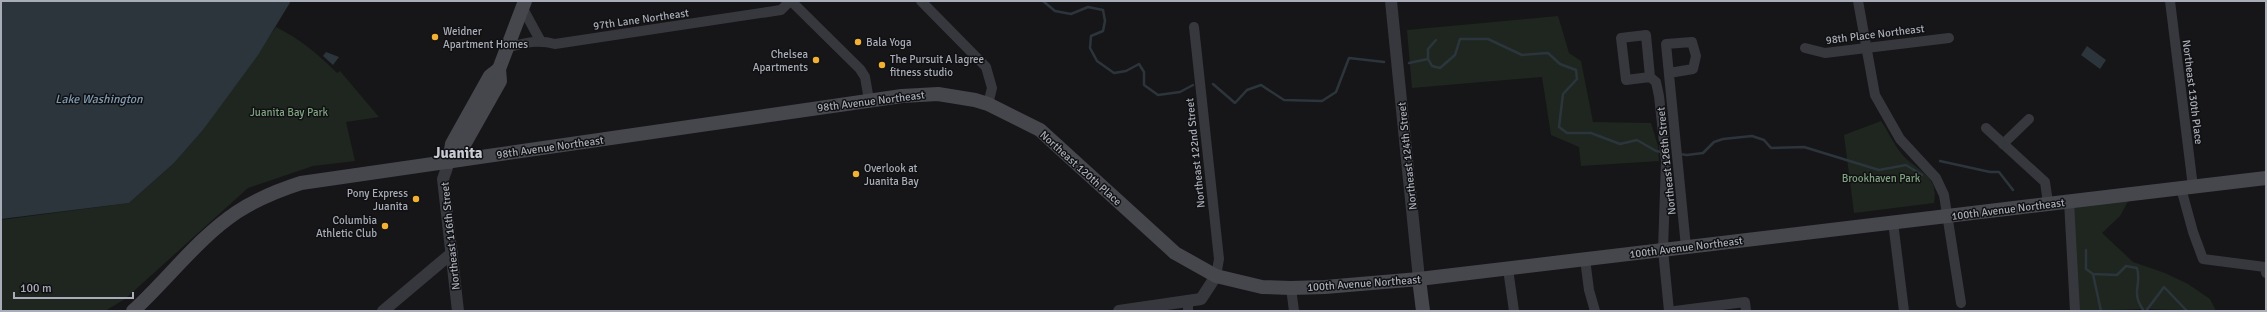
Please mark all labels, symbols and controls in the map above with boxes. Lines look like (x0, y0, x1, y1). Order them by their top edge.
street label: 97th Lane Northeast (592, 6, 690, 33)
street label: 98th Place Northeast (1825, 22, 1925, 47)
place label: Weidner Apartment Homes (443, 25, 528, 51)
marker: Weidner Apartment Homes (430, 32, 440, 42)
place label: Bala Yoga (866, 36, 912, 49)
marker: Bala Yoga (853, 37, 863, 47)
street label: Northeast 130th Place (2180, 39, 2205, 145)
place label: Chelsea Apartments (753, 48, 808, 74)
place label: The Pursuit A lagree fitness studio (890, 53, 984, 79)
marker: Chelsea Apartments (811, 55, 821, 65)
marker: The Pursuit A lagree fitness studio (877, 60, 887, 70)
street label: 98th Avenue Northeast (817, 88, 926, 115)
water label: Lake Washington (55, 92, 143, 107)
street label: Northeast 122nd Street (1183, 97, 1208, 208)
street label: Northeast 124th Street (1395, 101, 1420, 210)
park label: Juanita Bay Park (250, 106, 329, 119)
street label: Northeast 126th Street (1654, 106, 1679, 215)
street label: Northeast 120th Place (1037, 128, 1124, 208)
street label: 98th Avenue Northeast (496, 134, 605, 161)
district label: Juanita (434, 144, 483, 162)
place label: Overlook at Juanita Bay (864, 162, 919, 188)
marker: Overlook at Juanita Bay (851, 169, 861, 179)
park label: Brookhaven Park (1842, 172, 1921, 185)
street label: Northeast 116th Street (438, 181, 463, 290)
place label: Pony Express Juanita (347, 187, 408, 213)
marker: Pony Express Juanita (411, 194, 421, 204)
street label: 100th Avenue Northeast (1951, 196, 2066, 223)
place label: Columbia Athletic Club (316, 214, 377, 240)
marker: Columbia Athletic Club (380, 221, 390, 231)
street label: 100th Avenue Northeast (1629, 234, 1744, 261)
street label: 100th Avenue Northeast (1307, 273, 1421, 294)
scale bar (14, 274, 133, 300)
text: 100 m (20, 281, 52, 296)

